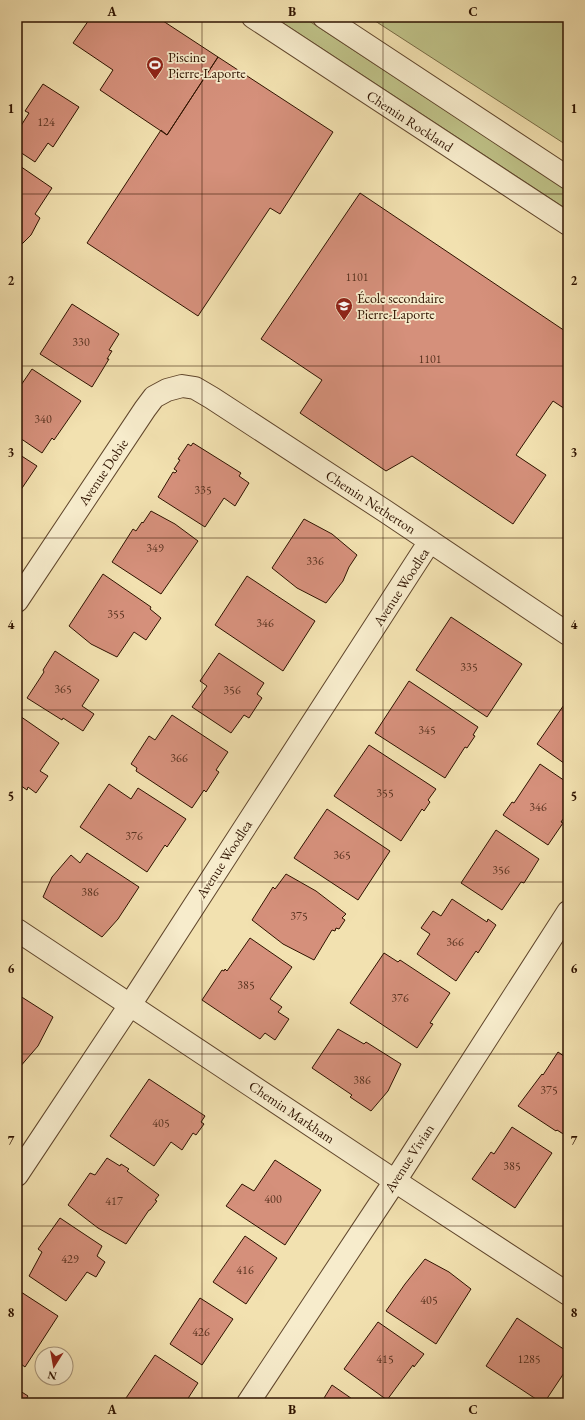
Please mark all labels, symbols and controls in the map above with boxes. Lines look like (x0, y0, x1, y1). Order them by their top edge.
text: A (106, 3, 117, 20)
text: B (288, 3, 296, 20)
text: C (468, 3, 478, 20)
place label: Piscine Pierre-Laporte (168, 48, 246, 82)
sports icon: Piscine Pierre-Laporte (145, 55, 165, 80)
street label: Chemin Rockland (363, 86, 457, 156)
text: 1 (8, 100, 15, 117)
text: 1 (571, 100, 578, 117)
house number: 124 (37, 114, 55, 130)
house number: 1101 (345, 269, 369, 285)
text: 2 (8, 272, 15, 289)
text: 2 (571, 272, 578, 289)
place label: École secondaire Pierre-Laporte (357, 289, 445, 323)
school or university icon: École secondaire Pierre-Laporte (334, 296, 354, 321)
house number: 330 (72, 334, 90, 350)
house number: 1101 (418, 351, 442, 367)
house number: 340 (34, 411, 52, 427)
street label: Avenue Dobie (74, 435, 132, 510)
text: 3 (8, 444, 15, 461)
text: 3 (571, 444, 578, 461)
street label: Chemin Netherton (322, 466, 420, 538)
house number: 335 (194, 482, 212, 498)
house number: 349 (146, 540, 164, 556)
street label: Avenue Woodlea (368, 544, 433, 630)
house number: 336 (306, 553, 324, 569)
house number: 355 (107, 606, 125, 622)
house number: 346 (256, 615, 274, 631)
text: 4 (8, 616, 15, 633)
text: 4 (571, 616, 578, 633)
house number: 335 (460, 659, 478, 675)
house number: 365 (54, 681, 72, 697)
house number: 356 (223, 682, 241, 698)
house number: 345 (418, 722, 436, 738)
house number: 366 (170, 750, 188, 766)
house number: 355 (376, 785, 394, 801)
text: 5 (8, 788, 14, 805)
text: 5 (571, 788, 577, 805)
house number: 346 (529, 799, 547, 815)
street label: Avenue Woodlea (191, 816, 256, 902)
house number: 376 (125, 828, 143, 844)
house number: 365 (333, 847, 351, 863)
house number: 356 (492, 862, 510, 878)
house number: 386 (81, 884, 99, 900)
house number: 375 (290, 908, 308, 924)
house number: 366 (446, 934, 464, 950)
text: 6 (8, 960, 15, 977)
text: 6 (571, 960, 578, 977)
house number: 385 (237, 977, 255, 993)
house number: 376 (391, 990, 409, 1006)
house number: 386 (353, 1072, 371, 1088)
street label: Chemin Markham (246, 1077, 339, 1147)
house number: 375 (540, 1082, 558, 1098)
house number: 405 (152, 1115, 170, 1131)
street label: Avenue Vivian (380, 1120, 438, 1196)
text: 7 (8, 1132, 15, 1149)
text: 7 (571, 1132, 578, 1149)
house number: 385 (503, 1158, 521, 1174)
house number: 400 (264, 1191, 282, 1207)
house number: 417 (105, 1193, 123, 1209)
house number: 429 (61, 1251, 79, 1267)
house number: 416 (236, 1262, 254, 1278)
house number: 405 (420, 1292, 438, 1308)
text: 8 (8, 1304, 15, 1321)
text: 8 (571, 1304, 578, 1321)
house number: 426 (192, 1324, 210, 1340)
north arrow (34, 1346, 74, 1386)
house number: 415 (376, 1351, 394, 1367)
house number: 1285 (517, 1351, 541, 1367)
text: N (46, 1368, 58, 1384)
text: A (106, 1401, 117, 1418)
text: B (288, 1401, 296, 1418)
text: C (468, 1401, 478, 1418)

